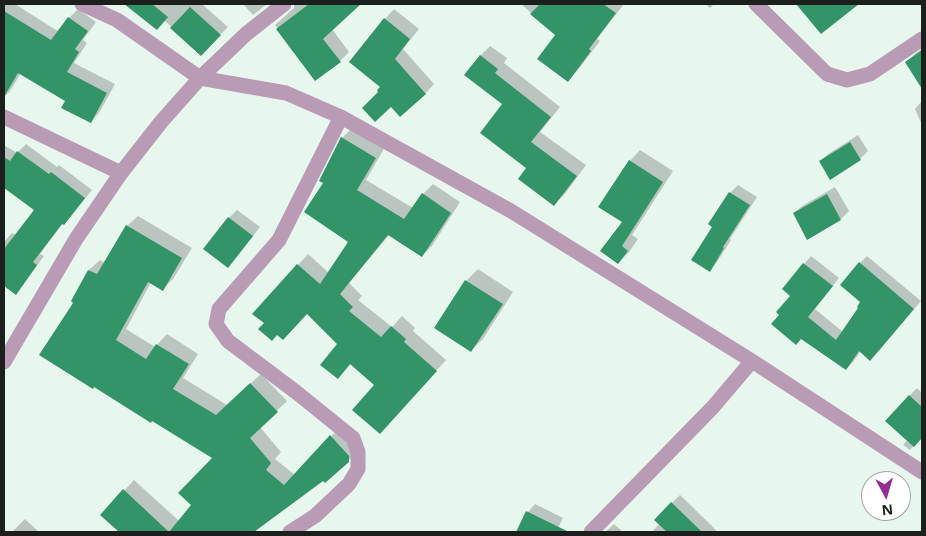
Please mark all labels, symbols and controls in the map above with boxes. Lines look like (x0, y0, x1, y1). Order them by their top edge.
north arrow (861, 471, 911, 521)
text: N (881, 500, 894, 520)

